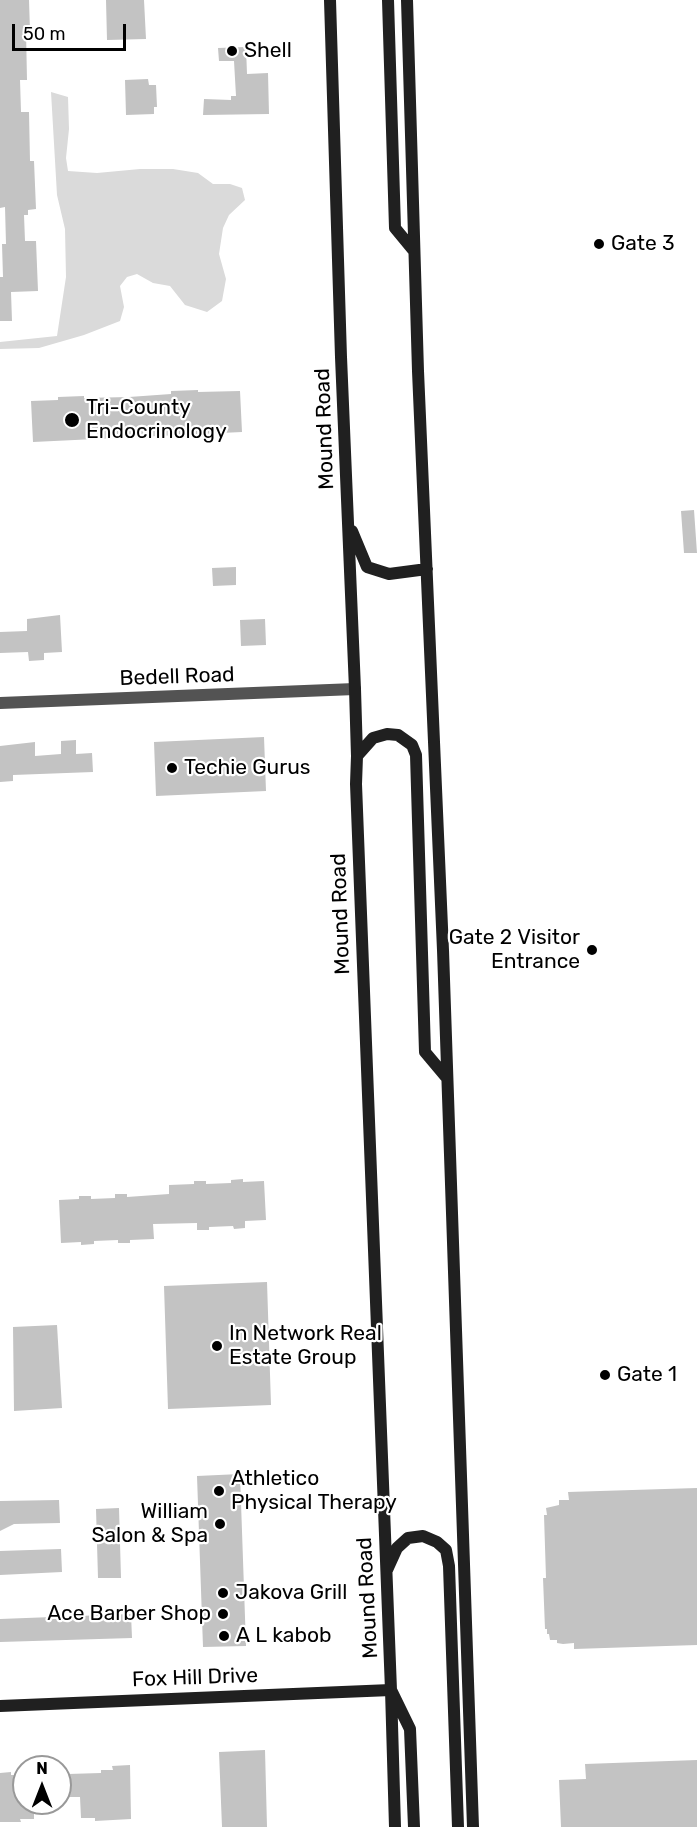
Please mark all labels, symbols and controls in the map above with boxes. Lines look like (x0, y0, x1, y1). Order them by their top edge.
scale bar (15, 12, 129, 50)
text: 50 m (23, 23, 66, 45)
place label: Shell (244, 38, 292, 64)
marker: Shell (225, 44, 239, 58)
place label: Gate 3 (611, 231, 675, 257)
marker: Gate 3 (592, 237, 606, 251)
street label: Mound Road (310, 368, 340, 490)
place label: Tri-County Endocrinology (86, 395, 227, 445)
marker: Tri-County Endocrinology (63, 411, 81, 429)
street label: Bedell Road (119, 662, 235, 692)
place label: Techie Gurus (184, 755, 311, 781)
marker: Techie Gurus (165, 761, 179, 775)
street label: Mound Road (326, 853, 356, 975)
place label: Gate 2 Visitor Entrance (449, 925, 580, 975)
marker: Gate 2 Visitor Entrance (585, 943, 599, 957)
place label: In Network Real Estate Group (229, 1321, 382, 1371)
marker: In Network Real Estate Group (210, 1339, 224, 1353)
place label: Gate 1 (617, 1362, 677, 1388)
marker: Gate 1 (598, 1368, 612, 1382)
place label: Athletico Physical Therapy (231, 1466, 397, 1516)
marker: Athletico Physical Therapy (212, 1484, 226, 1498)
place label: William Salon & Spa (91, 1499, 208, 1549)
marker: William Salon & Spa (213, 1517, 227, 1531)
street label: Mound Road (352, 1537, 384, 1659)
place label: Jakova Grill (235, 1580, 347, 1606)
marker: Jakova Grill (216, 1586, 230, 1600)
place label: Ace Barber Shop (47, 1601, 211, 1627)
marker: Ace Barber Shop (216, 1607, 230, 1621)
place label: A L kabob (236, 1623, 331, 1649)
marker: A L kabob (217, 1629, 231, 1643)
street label: Fox Hill Drive (131, 1663, 259, 1693)
north arrow (12, 1755, 72, 1815)
text: N (36, 1759, 48, 1778)

